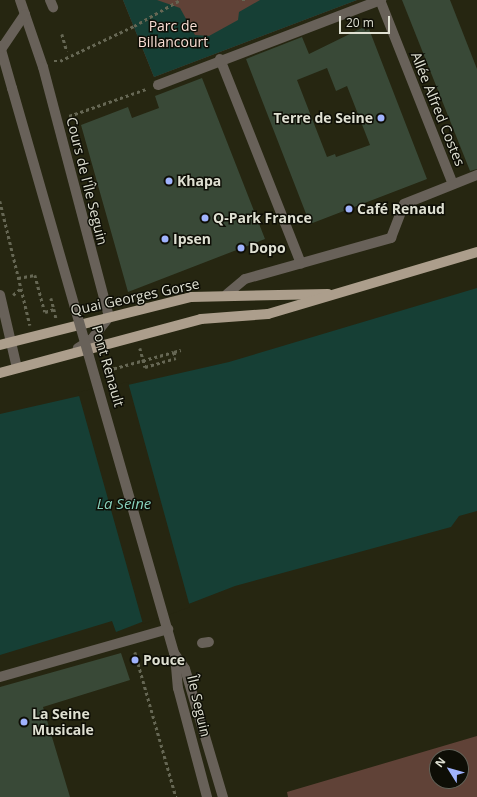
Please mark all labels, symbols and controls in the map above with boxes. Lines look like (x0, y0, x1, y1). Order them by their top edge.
scale bar (341, 8, 392, 34)
text: 20 m (346, 14, 374, 31)
park label: Parc de Billancourt (138, 18, 208, 50)
street label: Allée Alfred Costes (407, 49, 469, 169)
place label: Terre de Seine (274, 110, 373, 126)
marker: Terre de Seine (376, 113, 386, 123)
street label: Cours de l'Île Seguin (63, 115, 111, 247)
place label: Khapa (177, 173, 221, 189)
marker: Khapa (164, 176, 174, 186)
place label: Café Renaud (357, 201, 445, 217)
marker: Café Renaud (344, 204, 354, 214)
place label: Q-Park France (213, 210, 312, 226)
marker: Q-Park France (200, 213, 210, 223)
place label: Ipsen (173, 231, 211, 247)
marker: Ipsen (160, 234, 170, 244)
place label: Dopo (249, 240, 286, 256)
marker: Dopo (236, 243, 246, 253)
street label: Quai Georges Gorse (69, 275, 201, 319)
street label: Pont Renault (88, 323, 128, 409)
water label: La Seine (97, 495, 151, 513)
place label: Pouce (143, 652, 185, 668)
marker: Pouce (130, 655, 140, 665)
street label: Île Seguin (184, 674, 214, 738)
place label: La Seine Musicale (32, 706, 94, 738)
marker: La Seine Musicale (19, 717, 29, 727)
north arrow (429, 749, 469, 789)
text: N (431, 754, 448, 770)

